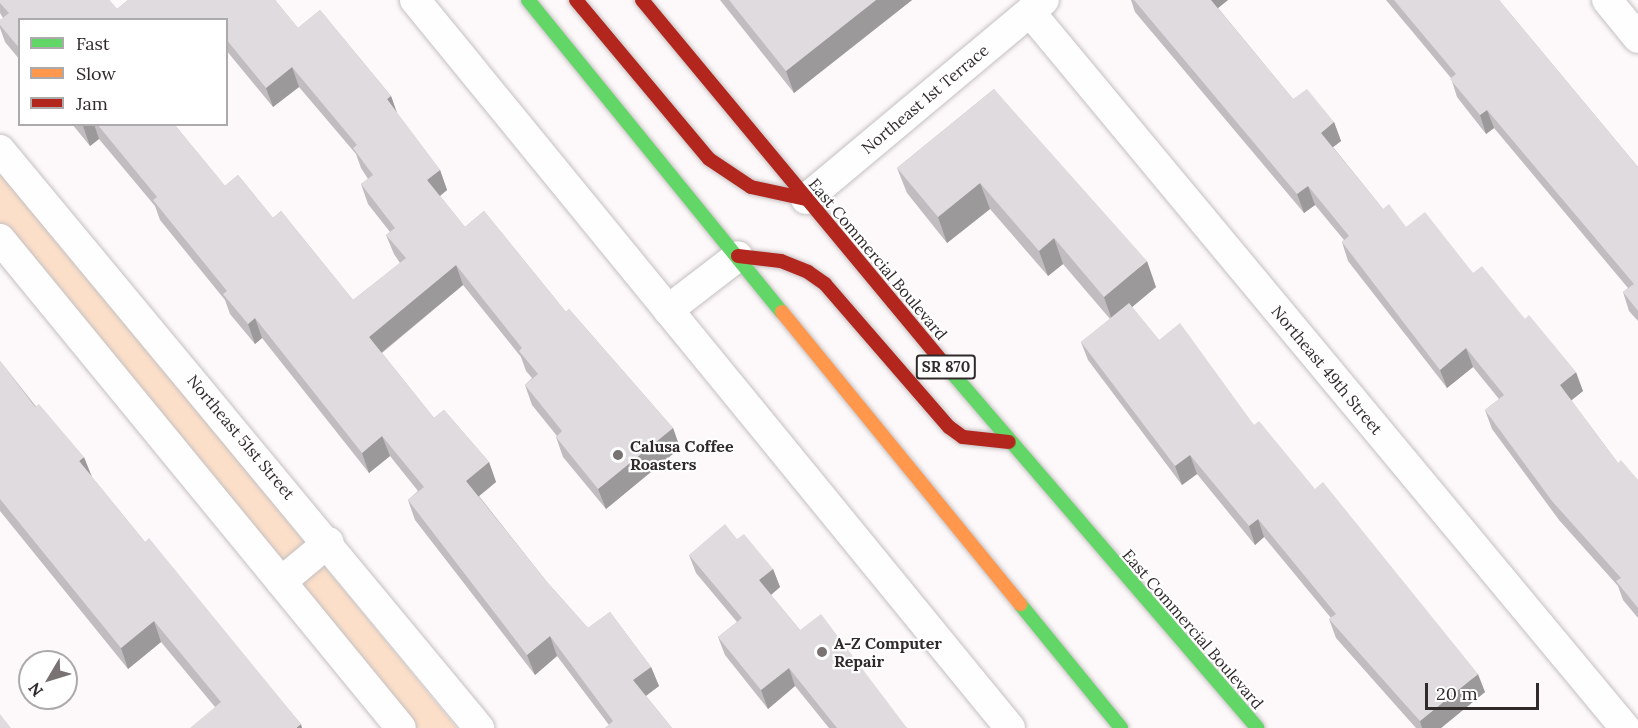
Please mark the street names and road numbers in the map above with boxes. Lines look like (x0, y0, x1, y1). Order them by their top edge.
street label: Northeast 1st Terrace (858, 40, 992, 158)
street label: East Commercial Boulevard (805, 174, 951, 344)
street label: Northeast 49th Street (1268, 302, 1386, 438)
road number: SR 870 (914, 355, 978, 379)
street label: Northeast 51st Street (183, 371, 299, 503)
street label: East Commercial Boulevard (1119, 545, 1267, 713)

